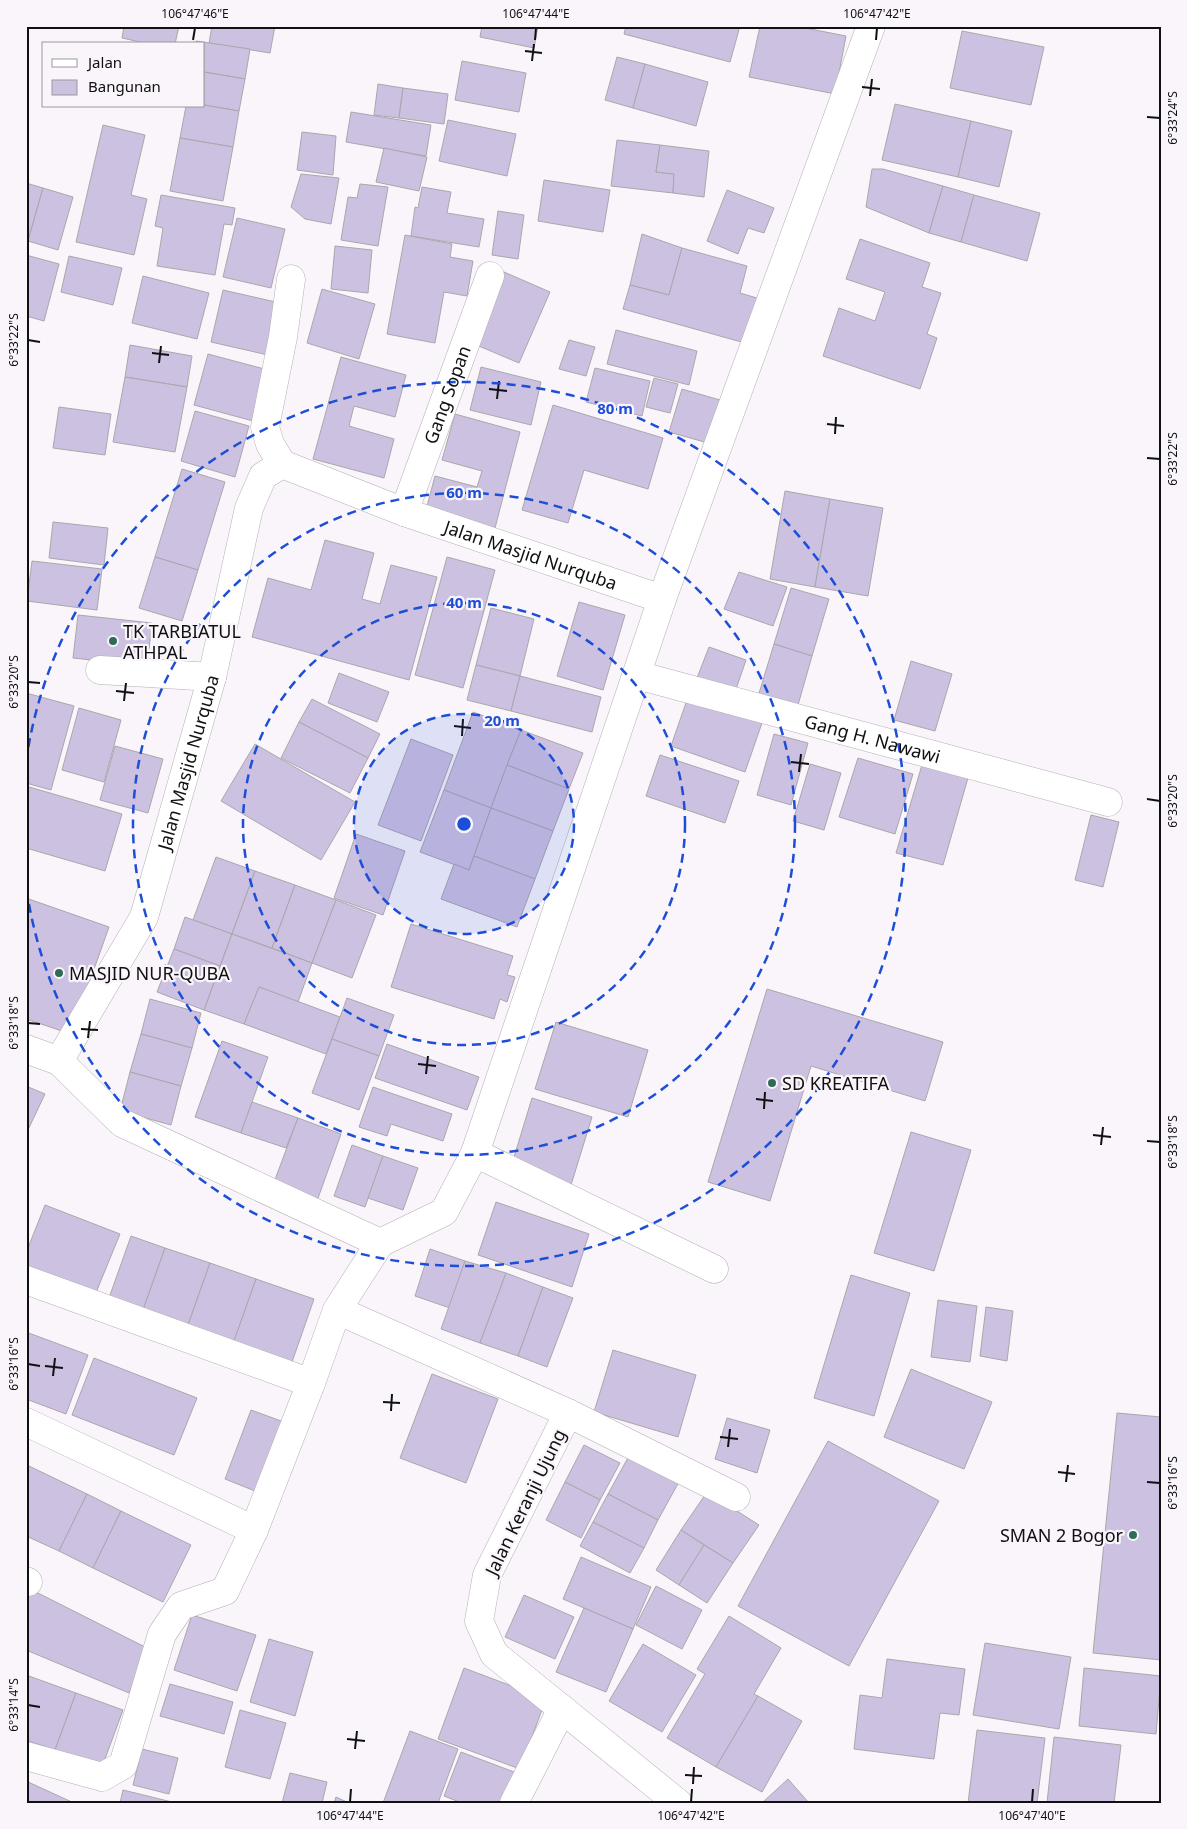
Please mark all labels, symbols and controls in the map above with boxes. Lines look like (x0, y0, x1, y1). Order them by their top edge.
text: 106°47'46"E (161, 5, 229, 22)
text: 106°47'44"E (502, 5, 570, 22)
text: 106°47'42"E (843, 5, 911, 22)
legend (42, 42, 205, 108)
text: Jalan (86, 52, 122, 72)
text: Bangunan (88, 76, 161, 96)
text: 6°33'24"S (1164, 91, 1181, 145)
text: 6°33'22"S (5, 313, 22, 367)
street label: Gang Sopan (418, 342, 476, 447)
text: 80 m (597, 398, 633, 418)
text: 6°33'22"S (1164, 432, 1181, 486)
text: 60 m (446, 482, 482, 502)
street label: Jalan Masjid Nurquba (439, 514, 620, 595)
text: 40 m (446, 592, 482, 612)
place label: TK TARBIATUL ATHPAL (123, 619, 241, 664)
marker: TK TARBIATUL ATHPAL (107, 635, 119, 647)
text: 6°33'20"S (5, 655, 22, 709)
street label: Jalan Masjid Nurquba (151, 672, 224, 855)
street label: Gang H. Nawawi (802, 709, 943, 768)
text: 20 m (484, 710, 520, 730)
text: 6°33'20"S (1164, 774, 1181, 828)
centre of rings (455, 815, 473, 833)
place label: MASJID NUR-QUBA (69, 961, 230, 985)
marker: MASJID NUR-QUBA (53, 967, 65, 979)
text: 6°33'18"S (5, 996, 22, 1050)
place label: SD KREATIFA (782, 1071, 889, 1095)
marker: SD KREATIFA (766, 1077, 778, 1089)
text: 6°33'18"S (1164, 1115, 1181, 1169)
text: 6°33'16"S (5, 1337, 22, 1391)
street label: Jalan Keranji Ujung (478, 1425, 571, 1581)
text: 6°33'16"S (1164, 1456, 1181, 1510)
place label: SMAN 2 Bogor (1000, 1523, 1124, 1547)
marker: SMAN 2 Bogor (1127, 1529, 1139, 1541)
text: 6°33'14"S (5, 1678, 22, 1732)
text: 106°47'44"E (316, 1807, 384, 1824)
text: 106°47'42"E (657, 1807, 725, 1824)
text: 106°47'40"E (998, 1807, 1066, 1824)

